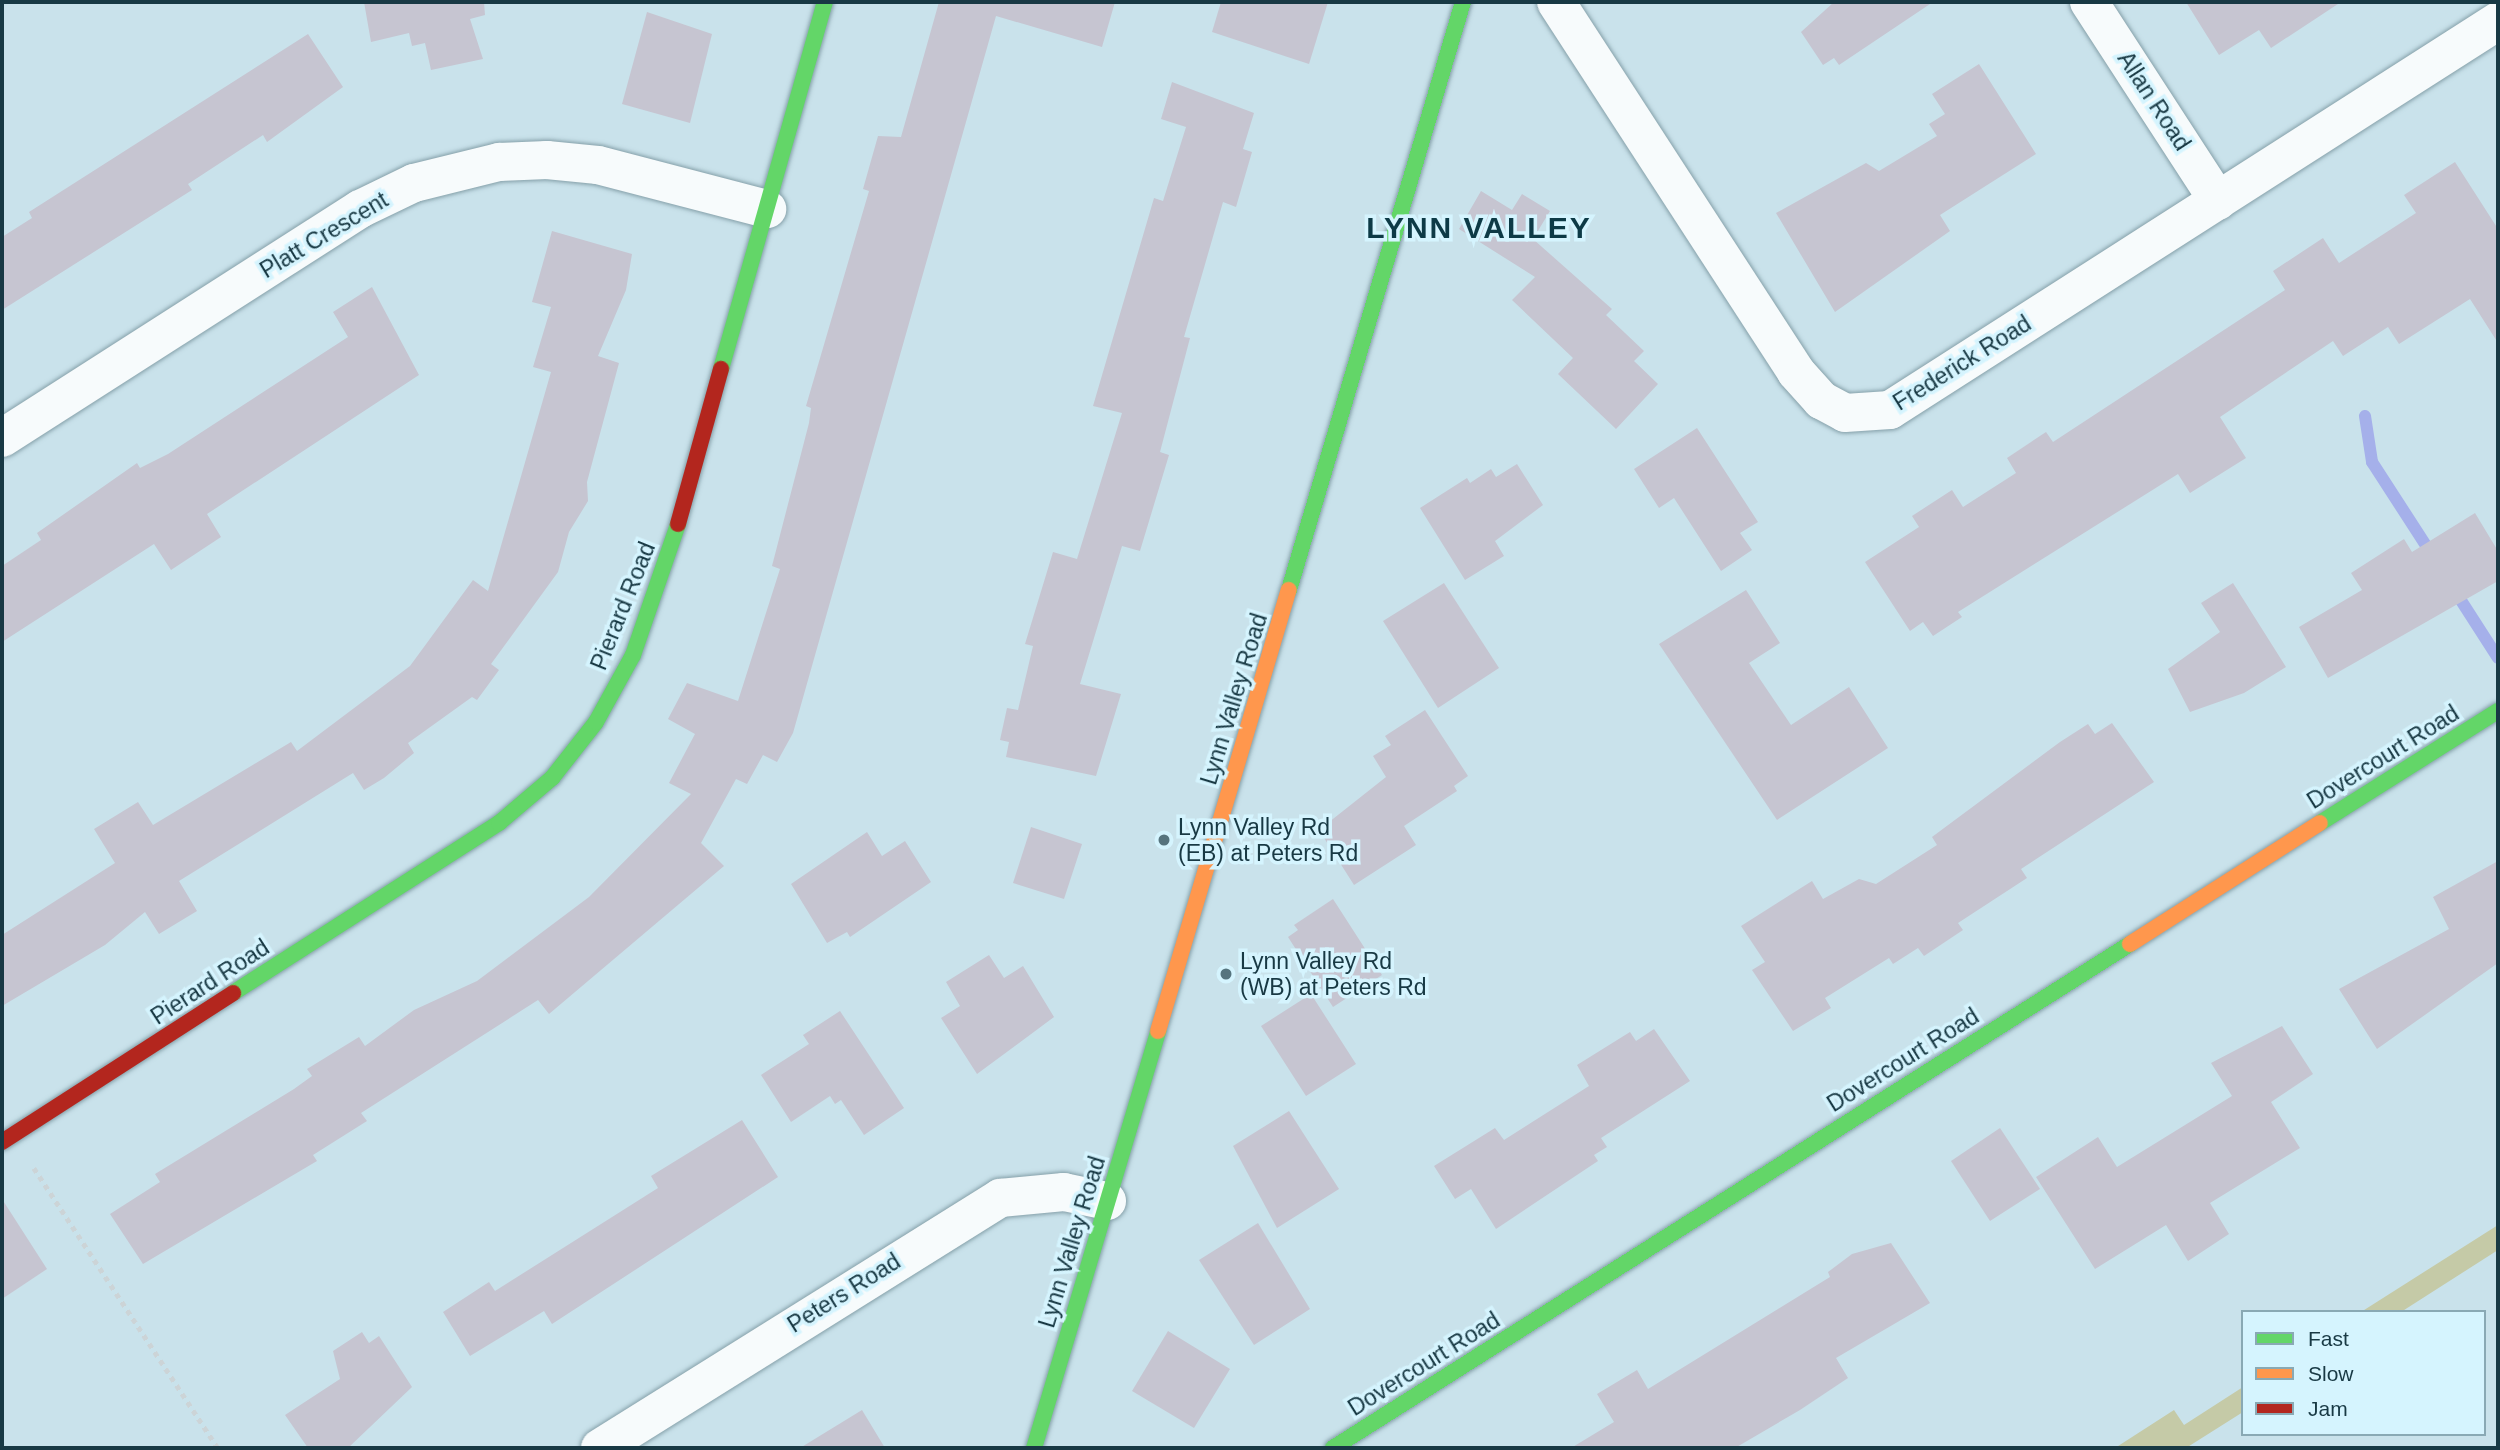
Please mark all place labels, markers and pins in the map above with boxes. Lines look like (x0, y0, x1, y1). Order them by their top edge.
place label: Lynn Valley Rd (EB) at Peters Rd (1178, 813, 1358, 867)
marker: Lynn Valley Rd (EB) at Peters Rd (1156, 832, 1172, 848)
place label: Lynn Valley Rd (WB) at Peters Rd (1240, 947, 1427, 1001)
marker: Lynn Valley Rd (WB) at Peters Rd (1218, 966, 1234, 982)

